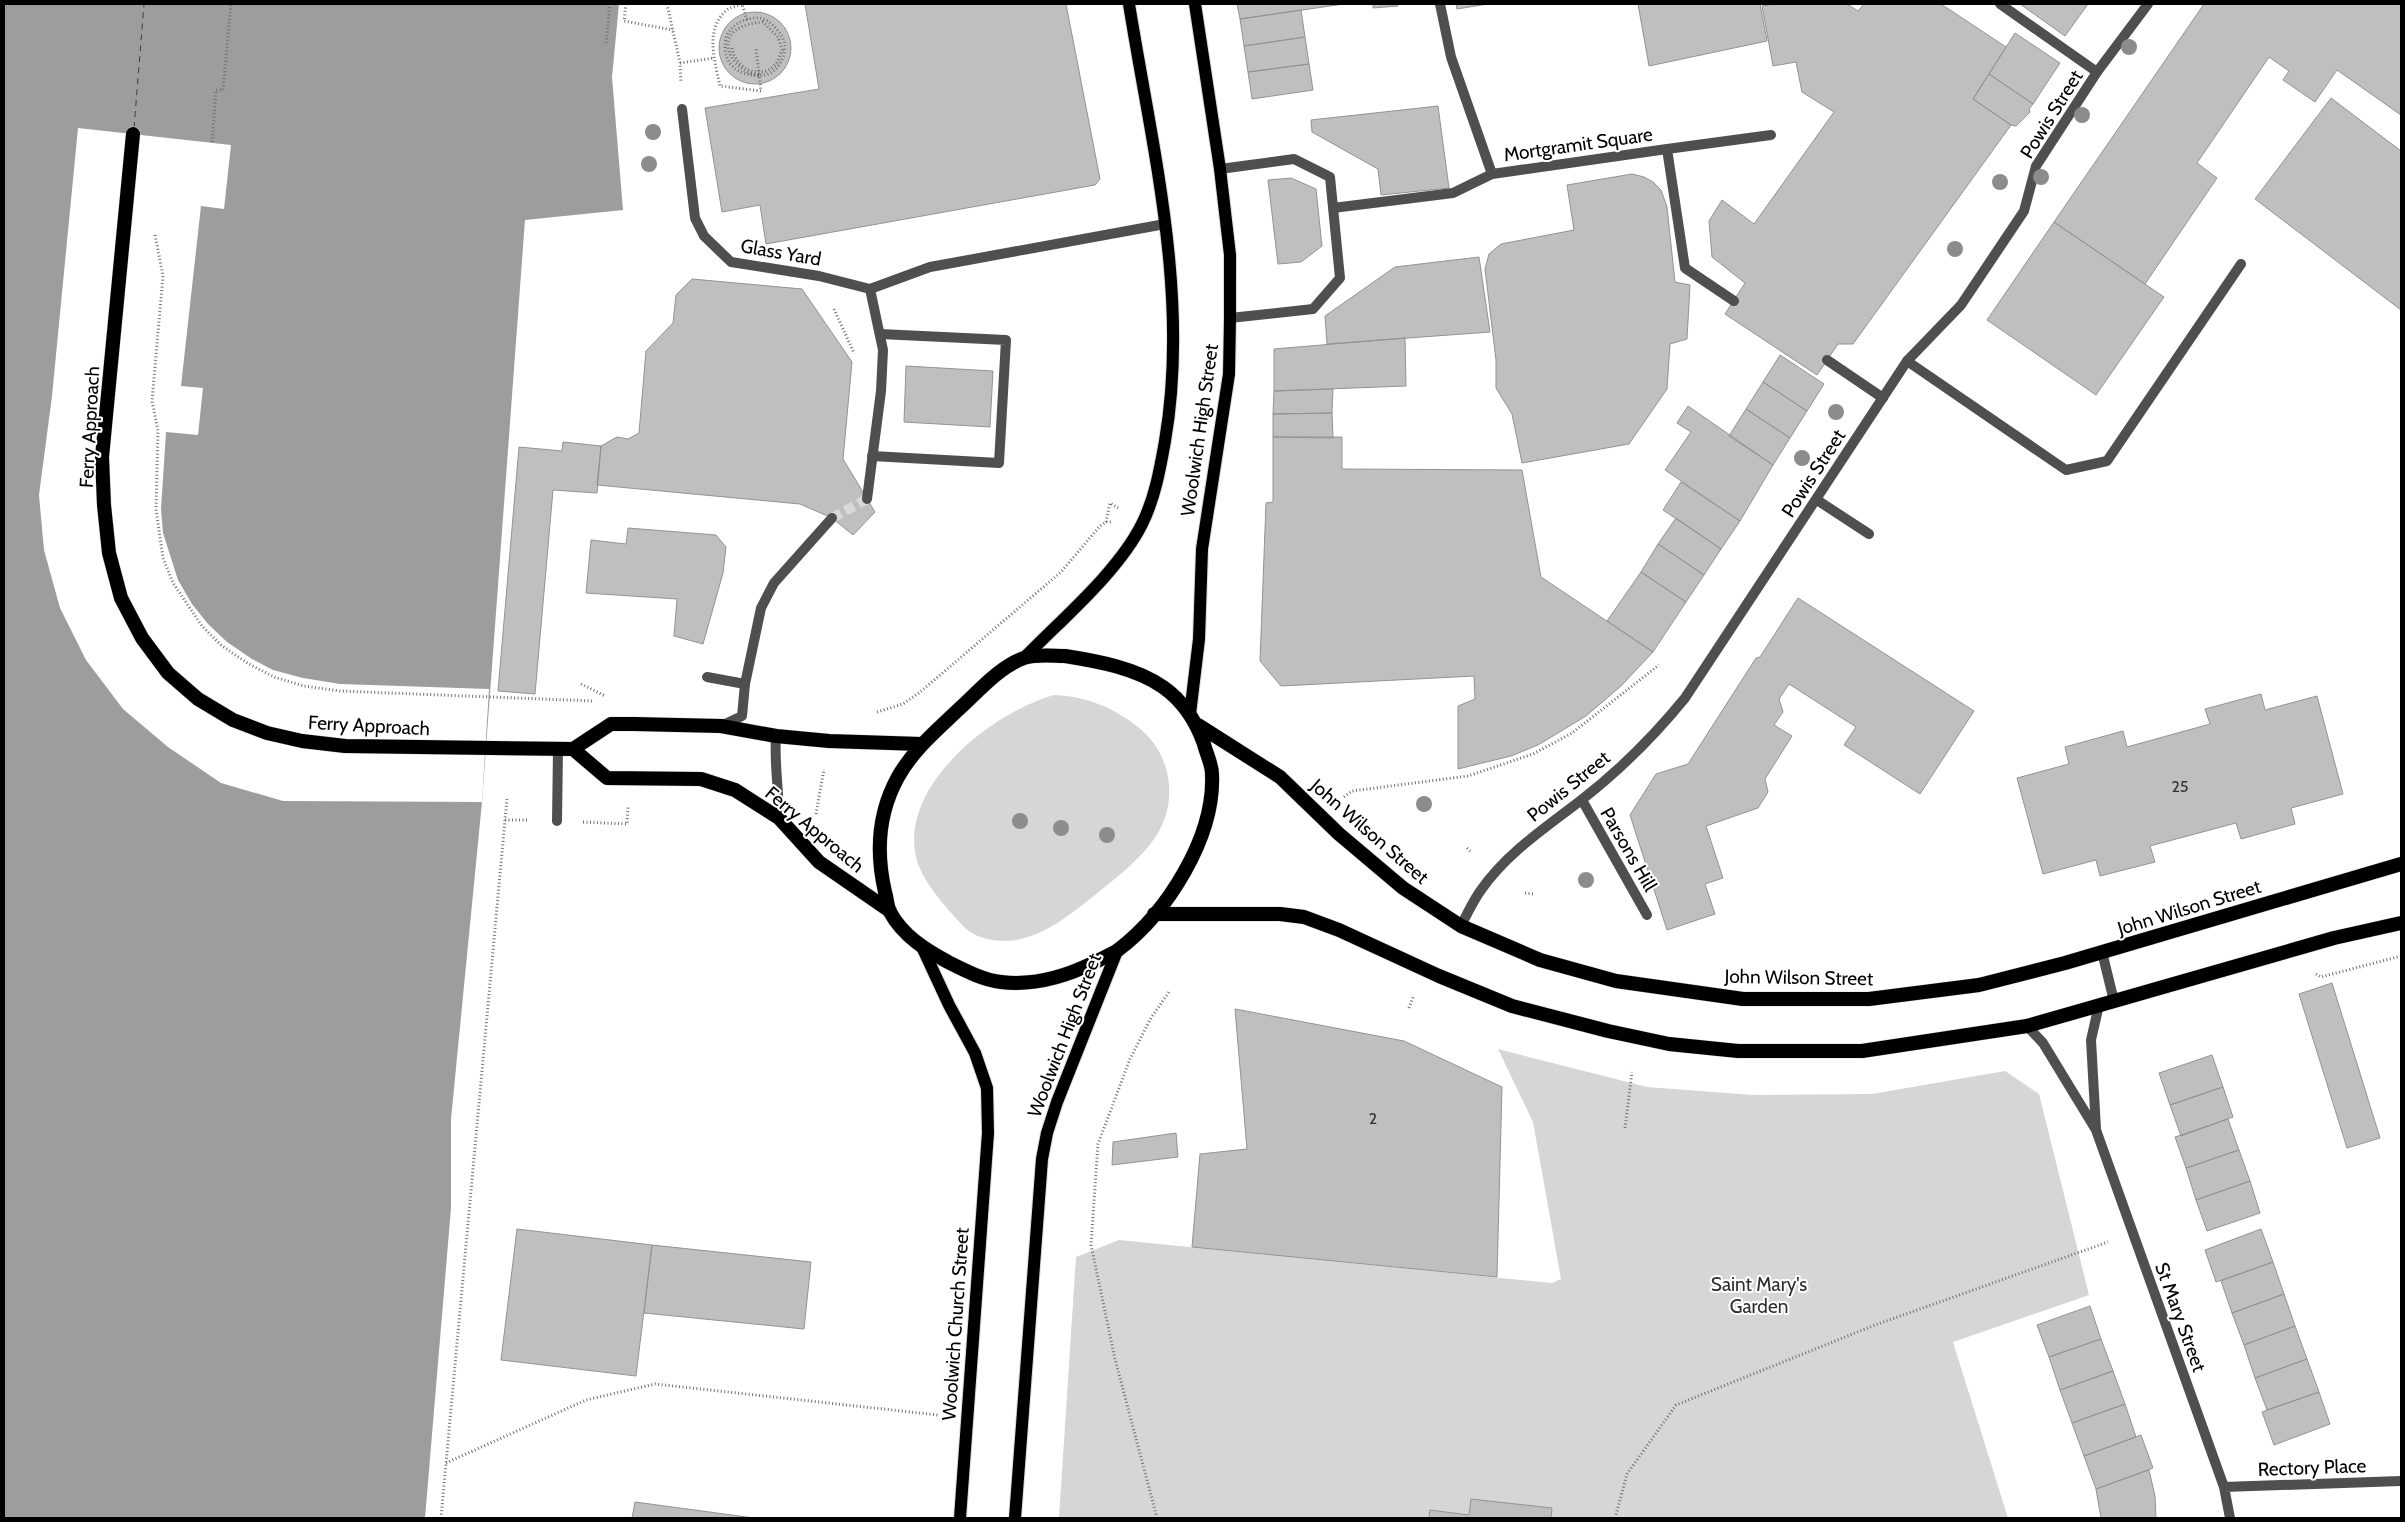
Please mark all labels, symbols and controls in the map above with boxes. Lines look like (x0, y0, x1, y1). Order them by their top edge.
street label: Powis Street (2015, 65, 2088, 163)
street label: Mortgramit Square (1502, 123, 1654, 166)
street label: Glass Yard (739, 234, 823, 271)
street label: Woolwich High Street (1176, 342, 1223, 518)
street label: Ferry Approach (75, 366, 104, 488)
street label: Powis Street (1777, 425, 1851, 521)
street label: Ferry Approach (308, 711, 430, 740)
street label: Powis Street (1522, 746, 1615, 827)
street label: John Wilson Street (1305, 773, 1434, 889)
house number: 25 (2171, 777, 2189, 796)
street label: Ferry Approach (761, 781, 869, 877)
street label: Parsons Hill (1595, 803, 1662, 896)
street label: John Wilson Street (2114, 875, 2264, 941)
street label: Woolwich High Street (1023, 949, 1107, 1120)
street label: John Wilson Street (1723, 965, 1874, 990)
house number: 2 (1369, 1109, 1377, 1128)
street label: Woolwich Church Street (937, 1226, 974, 1421)
street label: St Mary Street (2150, 1259, 2211, 1376)
park label: Saint Mary's Garden (1711, 1273, 1807, 1318)
street label: Rectory Place (2257, 1454, 2367, 1481)

